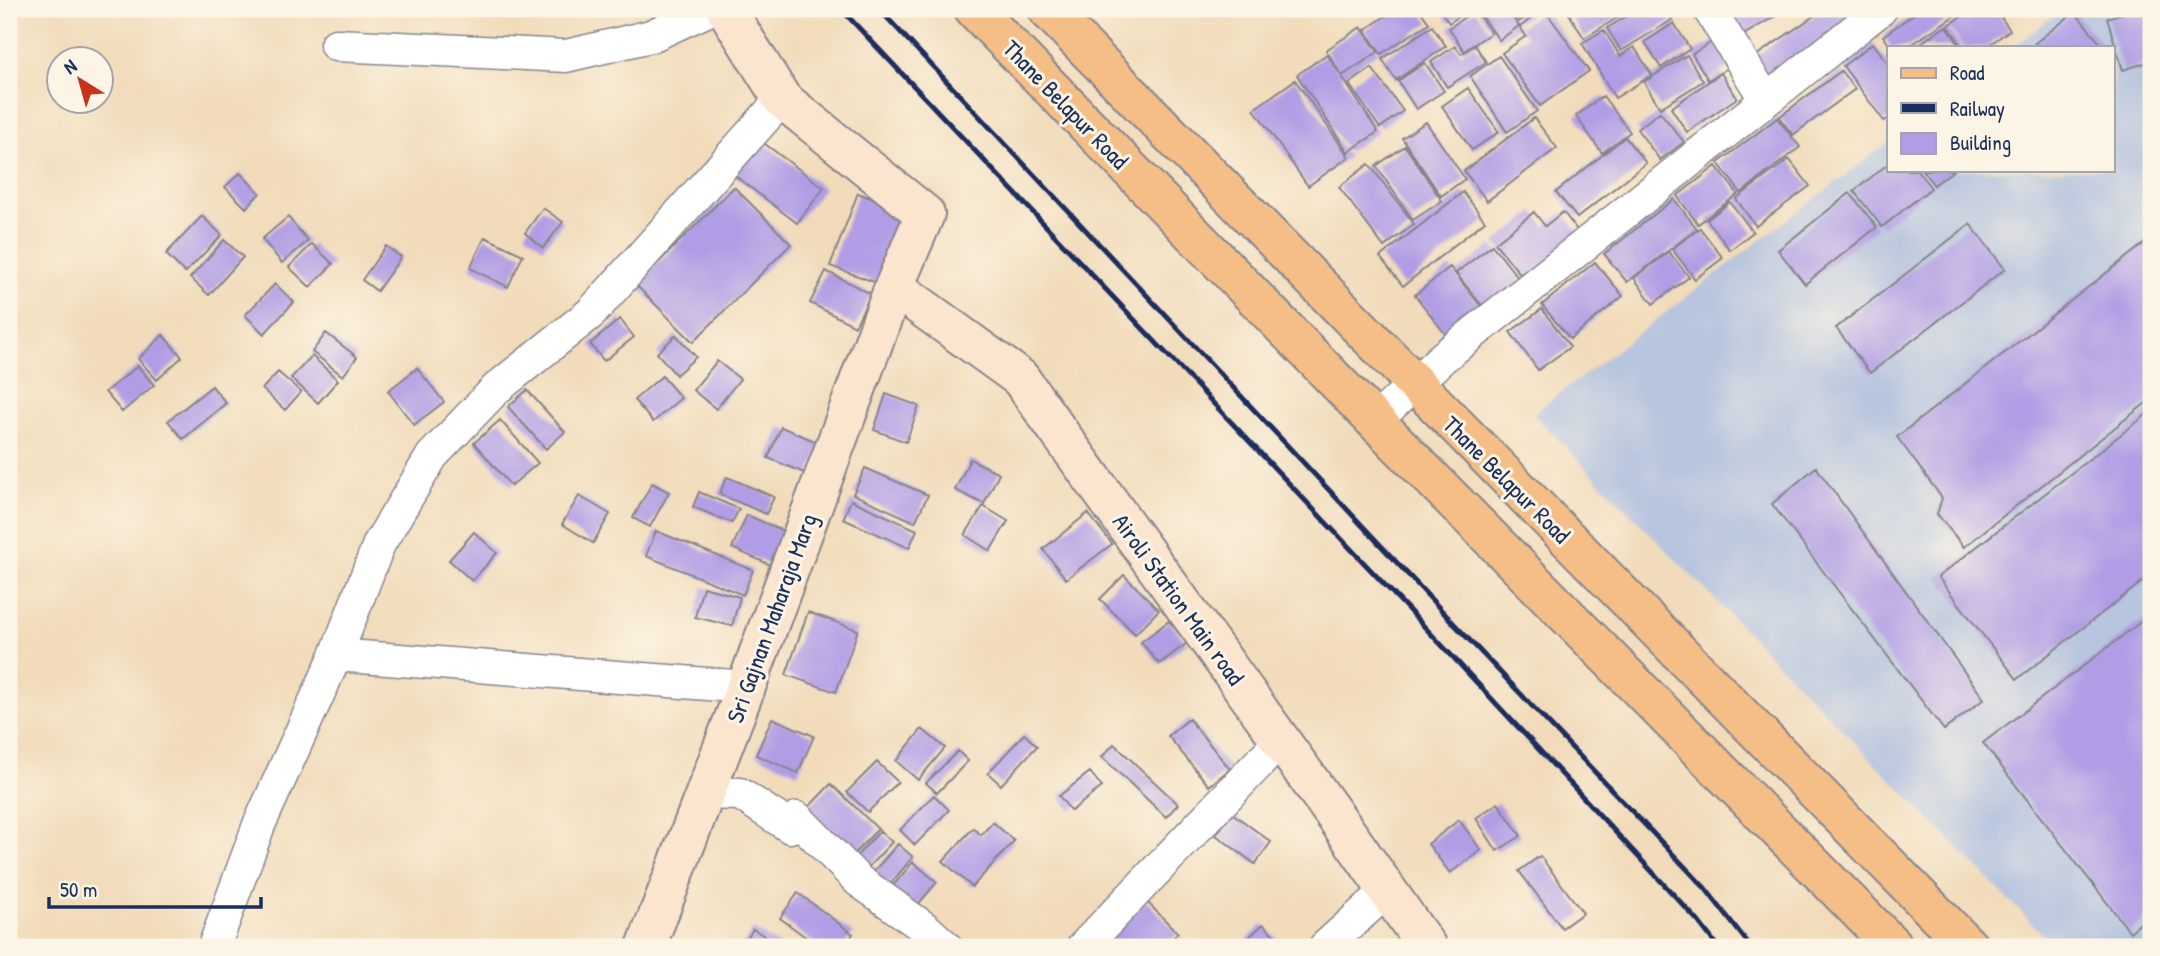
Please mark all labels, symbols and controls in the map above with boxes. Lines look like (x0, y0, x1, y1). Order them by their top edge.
street label: Thane Belapur Road (996, 32, 1136, 176)
north arrow (46, 46, 116, 116)
legend (1887, 46, 2114, 172)
text: N (58, 53, 82, 80)
text: Road (1950, 58, 1984, 87)
text: Railway (1950, 94, 2005, 123)
text: Building (1950, 128, 2011, 157)
street label: Thane Belapur Road (1436, 408, 1578, 550)
street label: Airoli Station Main road (1106, 507, 1252, 691)
street label: Sri Gajnan Maharaja Marg (718, 509, 824, 727)
scale bar (49, 865, 261, 909)
text: 50 m (60, 875, 97, 904)

